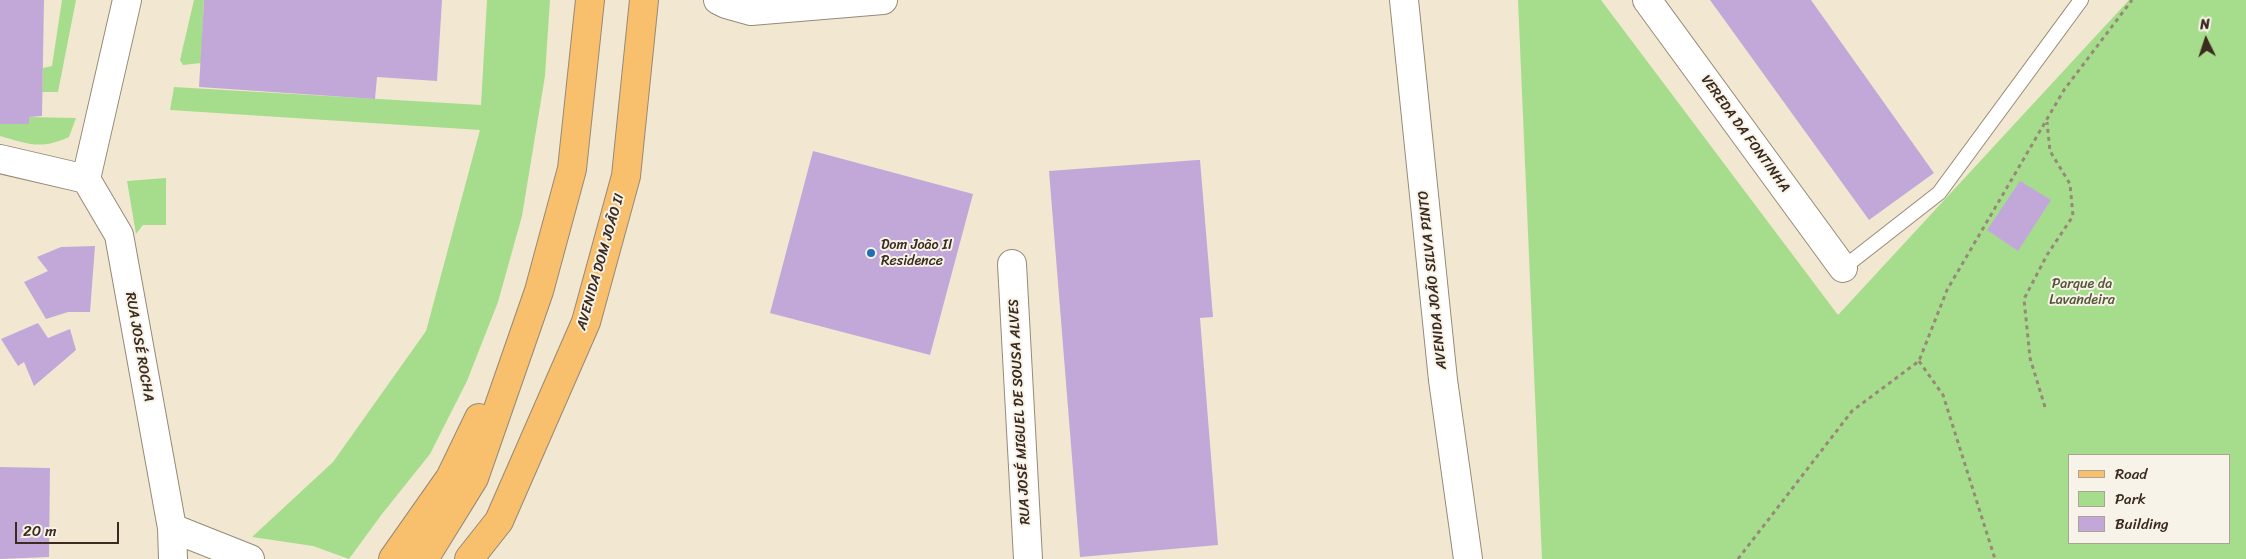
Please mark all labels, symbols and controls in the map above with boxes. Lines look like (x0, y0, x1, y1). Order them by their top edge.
text: N (2199, 12, 2211, 37)
north arrow (2181, 15, 2231, 65)
street label: VEREDA DA FONTINHA (1697, 72, 1793, 196)
street label: AVENIDA JOÃO SILVA PINTO (1415, 190, 1451, 370)
street label: AVENIDA DOM JOÃO II (573, 192, 629, 332)
place label: Dom João II Residence (881, 237, 952, 270)
marker: Dom João II Residence (865, 247, 877, 259)
park label: Parque da Lavandeira (2049, 276, 2115, 308)
street label: RUA JOSÉ ROCHA (121, 291, 157, 403)
street label: RUA JOSÉ MIGUEL DE SOUSA ALVES (1006, 299, 1034, 525)
legend (2068, 454, 2231, 544)
text: Road (2115, 461, 2147, 487)
text: Park (2115, 486, 2146, 512)
text: Building (2115, 511, 2169, 537)
scale bar (18, 512, 121, 544)
text: 20 m (23, 518, 57, 544)

